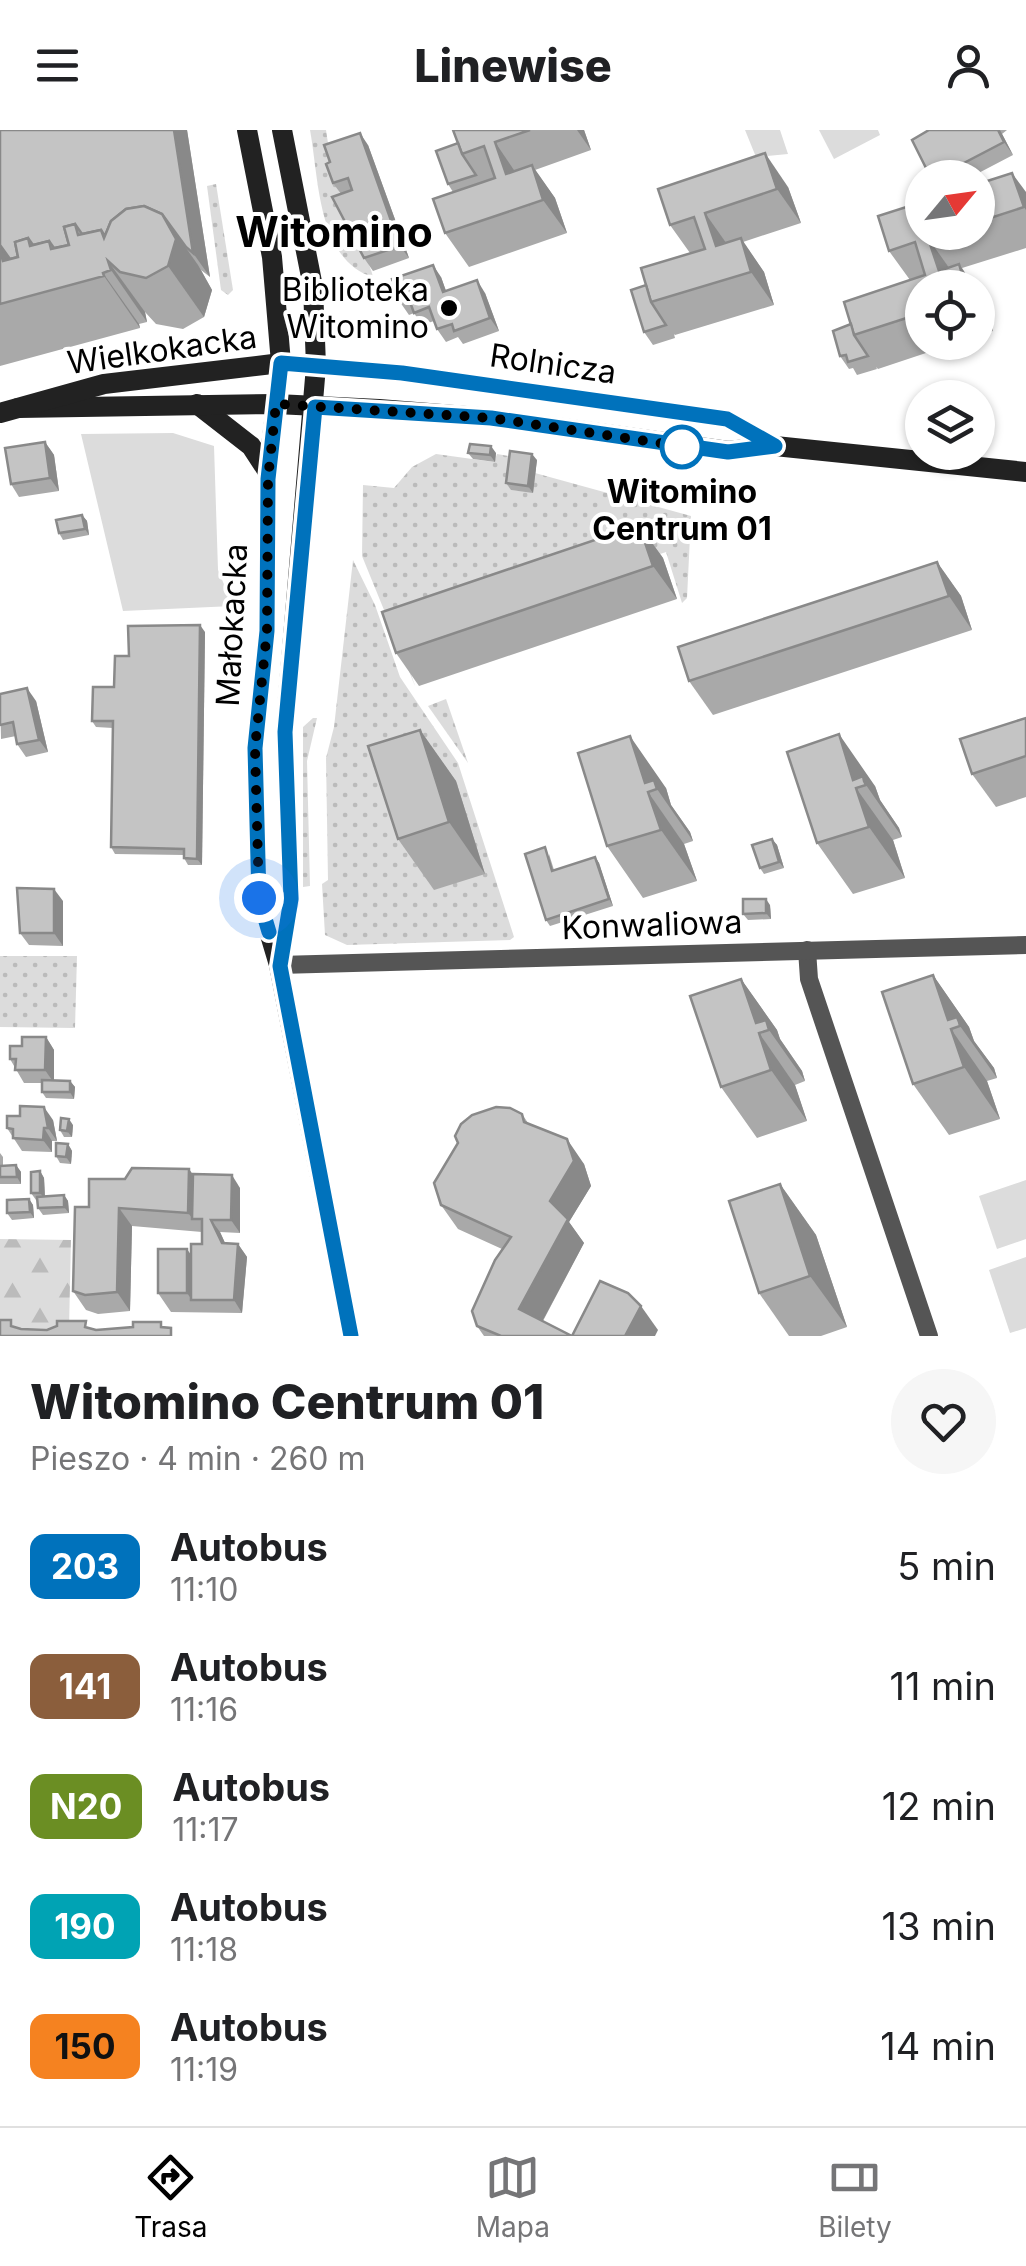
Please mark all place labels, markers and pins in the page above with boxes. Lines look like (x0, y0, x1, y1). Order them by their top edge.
place label: Biblioteka Witomino (282, 270, 429, 346)
marker: Biblioteka Witomino (438, 297, 460, 319)
marker: Witomino Centrum 01 (661, 426, 703, 468)
place label: Witomino Centrum 01 (592, 472, 772, 548)

